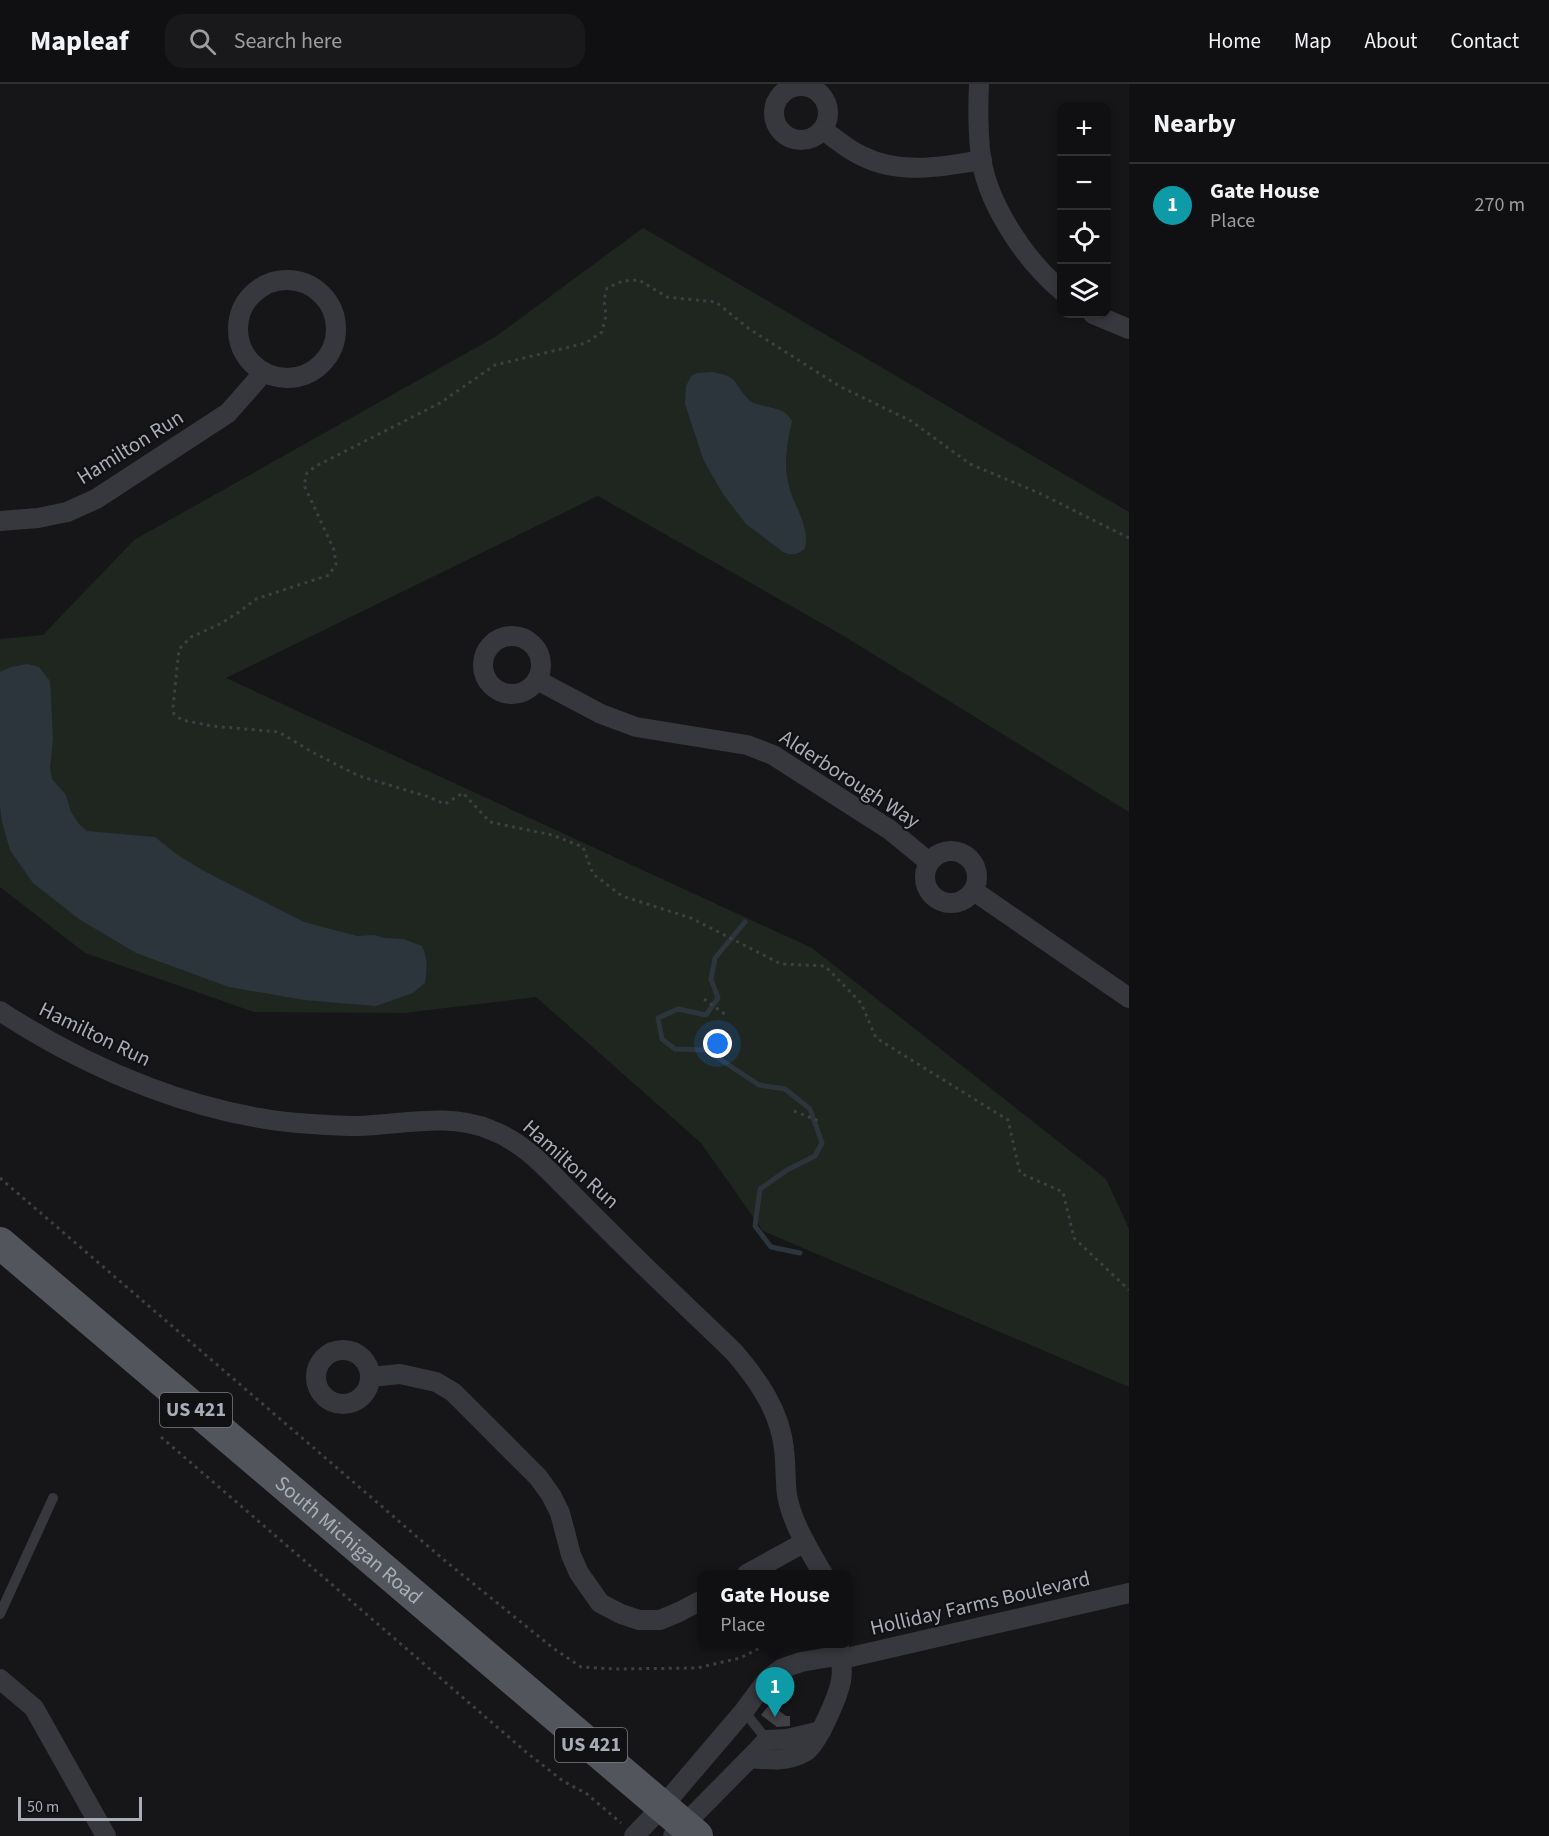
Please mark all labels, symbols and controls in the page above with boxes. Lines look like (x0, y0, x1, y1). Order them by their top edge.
search box (165, 14, 585, 68)
text: Mapleaf (30, 21, 129, 61)
icon: search (186, 25, 219, 58)
text: Search here (234, 25, 342, 57)
text: Home (1208, 26, 1261, 56)
text: Map (1294, 26, 1332, 56)
text: About (1365, 26, 1417, 56)
text: Contact (1450, 26, 1519, 56)
map controls (1057, 102, 1111, 318)
button: + (1057, 102, 1111, 156)
text: Nearby (1153, 105, 1236, 142)
button: − (1057, 156, 1111, 210)
text: Gate House (1210, 175, 1320, 207)
text: 1 (1167, 191, 1178, 219)
text: 270 m (1475, 191, 1525, 219)
text: Place (1210, 207, 1255, 235)
button: locate (1057, 210, 1111, 264)
button: layers (1057, 264, 1111, 318)
street label: Hamilton Run (71, 402, 189, 492)
street label: Alderborough Way (774, 722, 926, 836)
street label: Hamilton Run (34, 994, 156, 1074)
your location (703, 1029, 732, 1058)
street label: Hamilton Run (516, 1112, 626, 1216)
road number: US 421 (160, 1393, 232, 1427)
street label: South Michigan Road (269, 1468, 429, 1611)
street label: Holliday Farms Boulevard (867, 1563, 1093, 1643)
popup (697, 1570, 853, 1648)
text: Gate House (720, 1579, 830, 1611)
text: Place (720, 1611, 765, 1639)
pin: 1 (756, 1668, 794, 1717)
road number: US 421 (555, 1728, 627, 1762)
scale bar (18, 1794, 142, 1822)
text: 50 m (27, 1796, 59, 1818)

